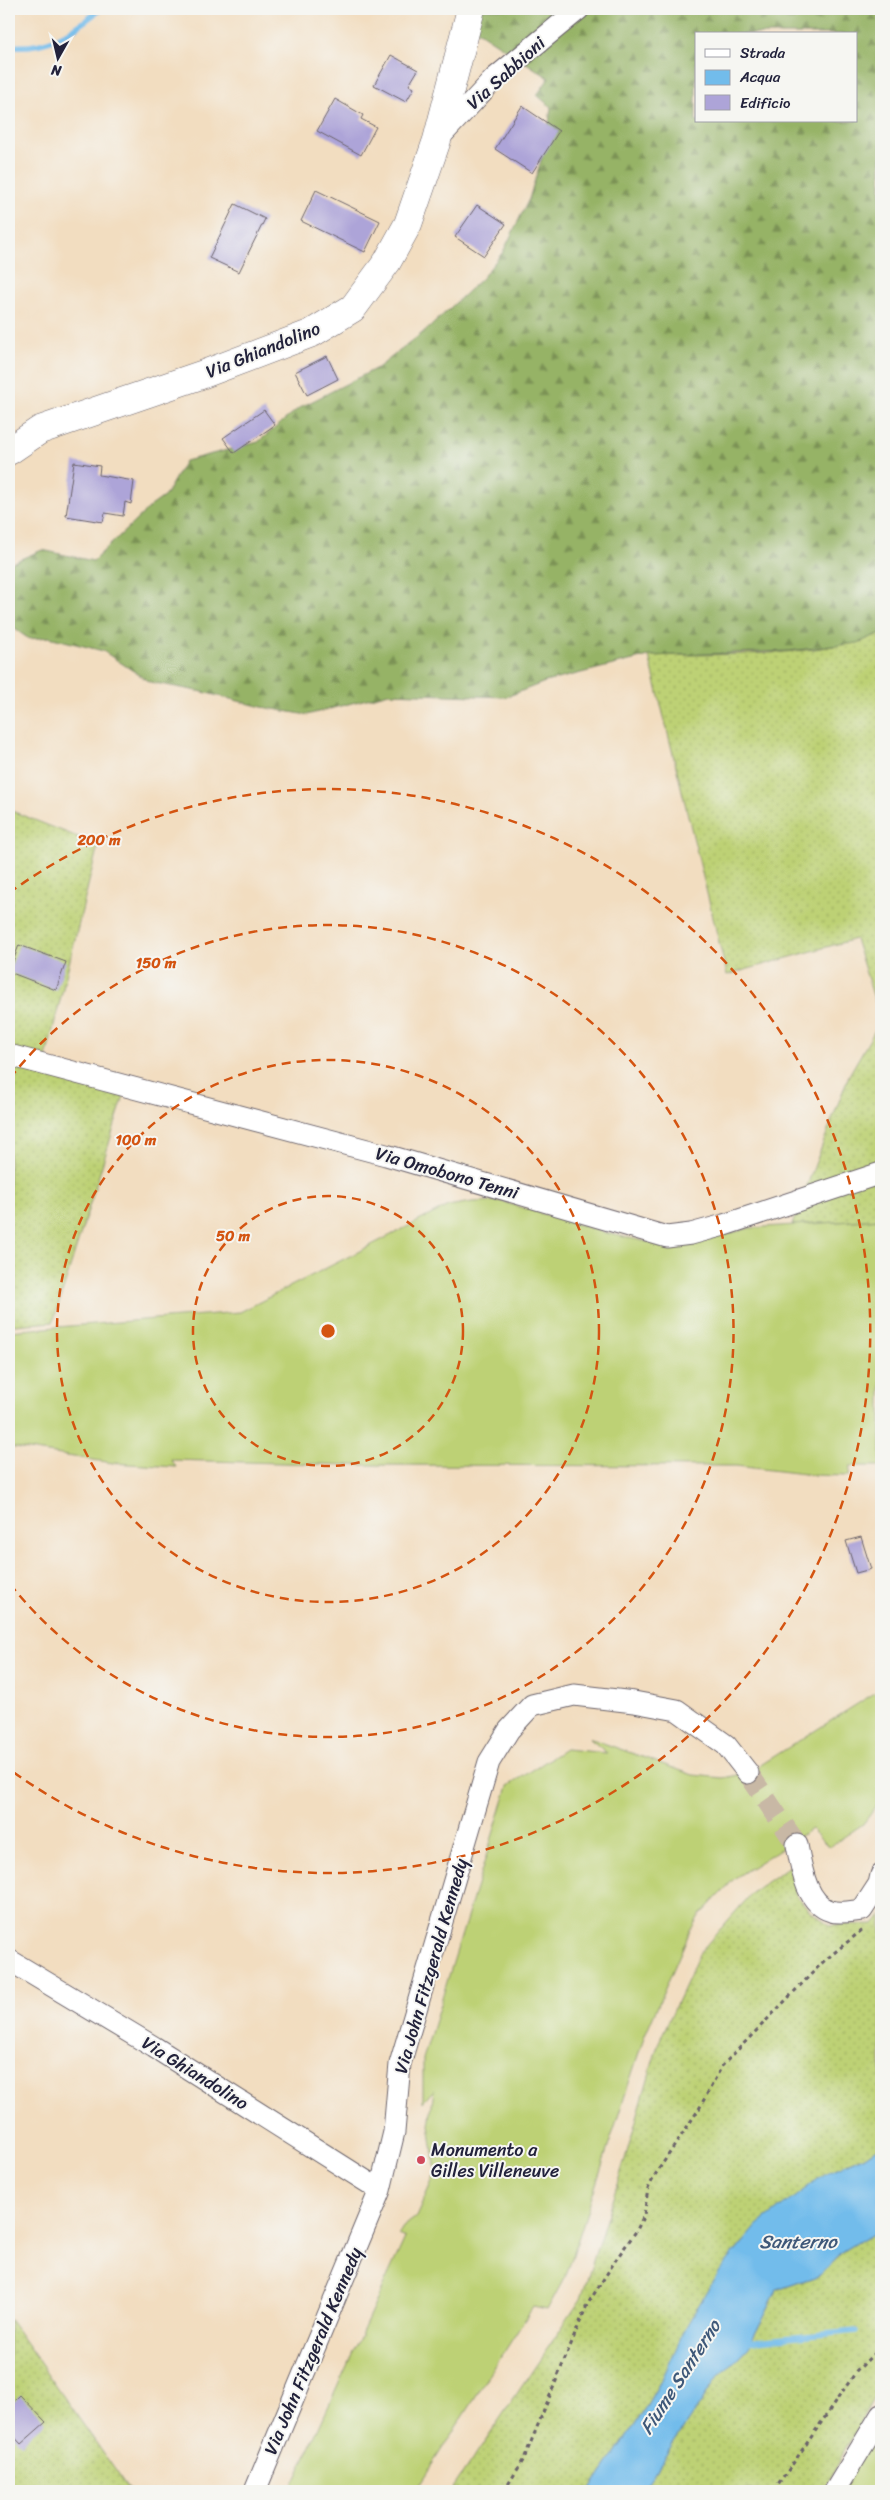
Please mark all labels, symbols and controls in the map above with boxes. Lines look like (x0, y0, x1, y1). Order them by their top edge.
street label: Via Sabbioni (459, 28, 554, 118)
north arrow (32, 32, 82, 82)
legend (695, 32, 858, 122)
text: Strada (740, 40, 786, 66)
text: N (49, 57, 64, 84)
text: Acqua (739, 64, 781, 90)
text: Edificio (740, 90, 791, 116)
street label: Via Ghiandolino (201, 312, 325, 388)
text: 200 m (76, 827, 121, 853)
text: 150 m (136, 950, 177, 976)
text: 100 m (116, 1127, 157, 1153)
street label: Via Omobono Tenni (372, 1137, 523, 1209)
text: 50 m (216, 1223, 251, 1249)
centre of rings (319, 1322, 337, 1340)
street label: Via John Fitzgerald Kennedy (385, 1854, 477, 2078)
street label: Via Ghiandolino (135, 2027, 255, 2119)
place label: Monumento a Gilles Villeneuve (431, 2134, 559, 2187)
marker: Monumento a Gilles Villeneuve (415, 2154, 427, 2166)
water label: Santerno (759, 2225, 838, 2258)
street label: Via John Fitzgerald Kennedy (255, 2241, 372, 2460)
water label: Fiume Santerno (630, 2312, 730, 2441)

